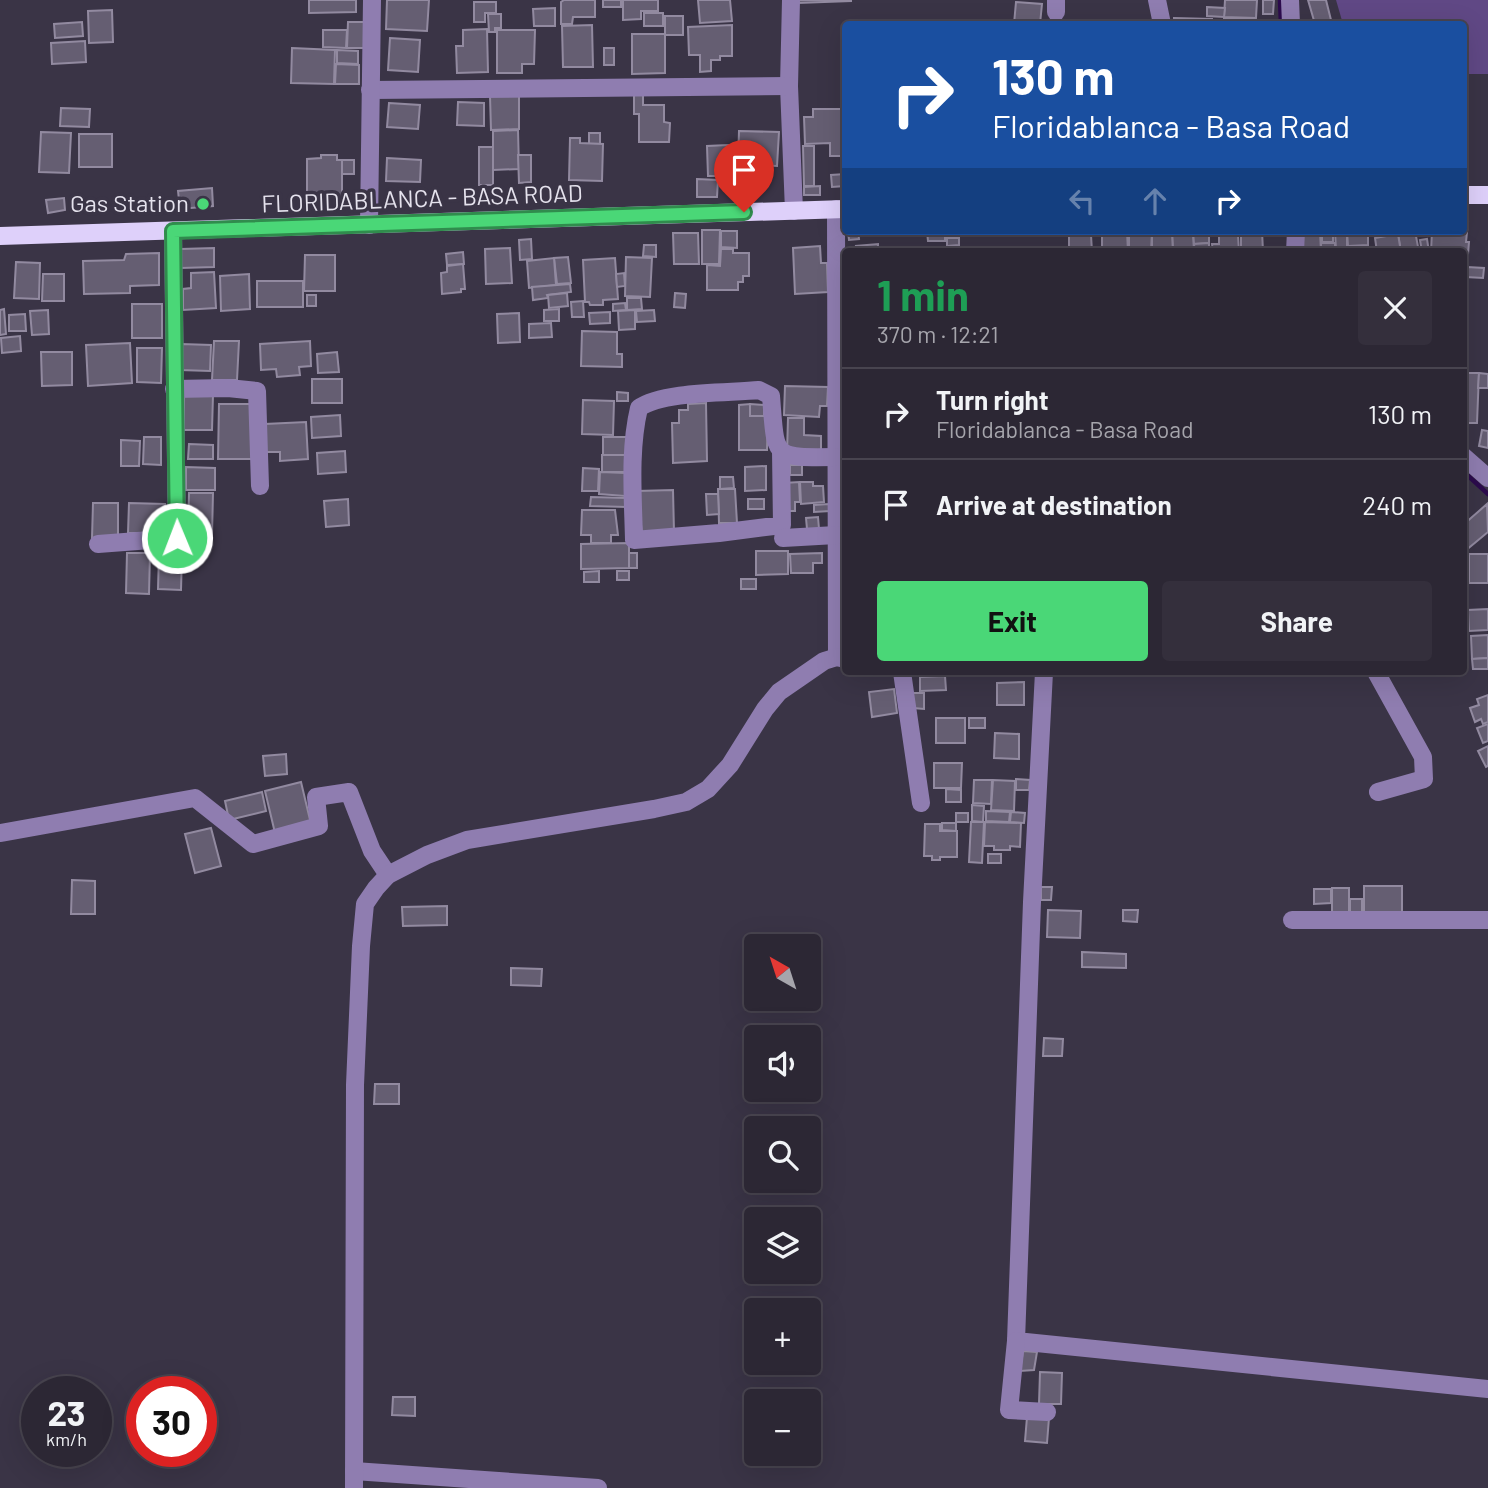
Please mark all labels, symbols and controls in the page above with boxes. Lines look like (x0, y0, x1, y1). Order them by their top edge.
text: 130 m (992, 46, 1114, 105)
icon: right (877, 49, 968, 140)
text: Floridablanca - Basa Road (992, 106, 1350, 144)
pin (714, 140, 774, 212)
icon: arrive (725, 151, 763, 189)
street label: FLORIDABLANCA - BASA ROAD (261, 177, 583, 218)
icon: left (1063, 182, 1101, 220)
icon: ahead (1136, 182, 1174, 220)
icon: right (1209, 182, 1247, 220)
place label: Gas Station (70, 188, 189, 217)
marker: Gas Station (195, 196, 211, 212)
text: 1 min (877, 269, 969, 319)
button: close (1358, 271, 1432, 345)
text: 370 m · 12:21 (877, 320, 999, 348)
text: Turn right (936, 384, 1049, 415)
icon: right (877, 395, 915, 433)
text: 130 m (1368, 398, 1432, 429)
text: Floridablanca - Basa Road (936, 415, 1194, 443)
icon: arrive (877, 486, 915, 524)
text: Arrive at destination (936, 489, 1172, 520)
text: 240 m (1362, 489, 1432, 520)
position arrow (140, 501, 214, 575)
button: Exit (877, 581, 1148, 661)
button: Share (1162, 581, 1432, 661)
north arrow (744, 934, 821, 1012)
map controls (744, 934, 821, 1466)
button: sound (744, 1025, 821, 1102)
button: search (744, 1116, 821, 1193)
button: layers (744, 1207, 821, 1284)
button: + (744, 1298, 821, 1375)
speed limit sign: 30 (126, 1376, 217, 1467)
button: − (744, 1389, 821, 1466)
text: 23 (47, 1391, 86, 1433)
text: km/h (46, 1428, 87, 1450)

